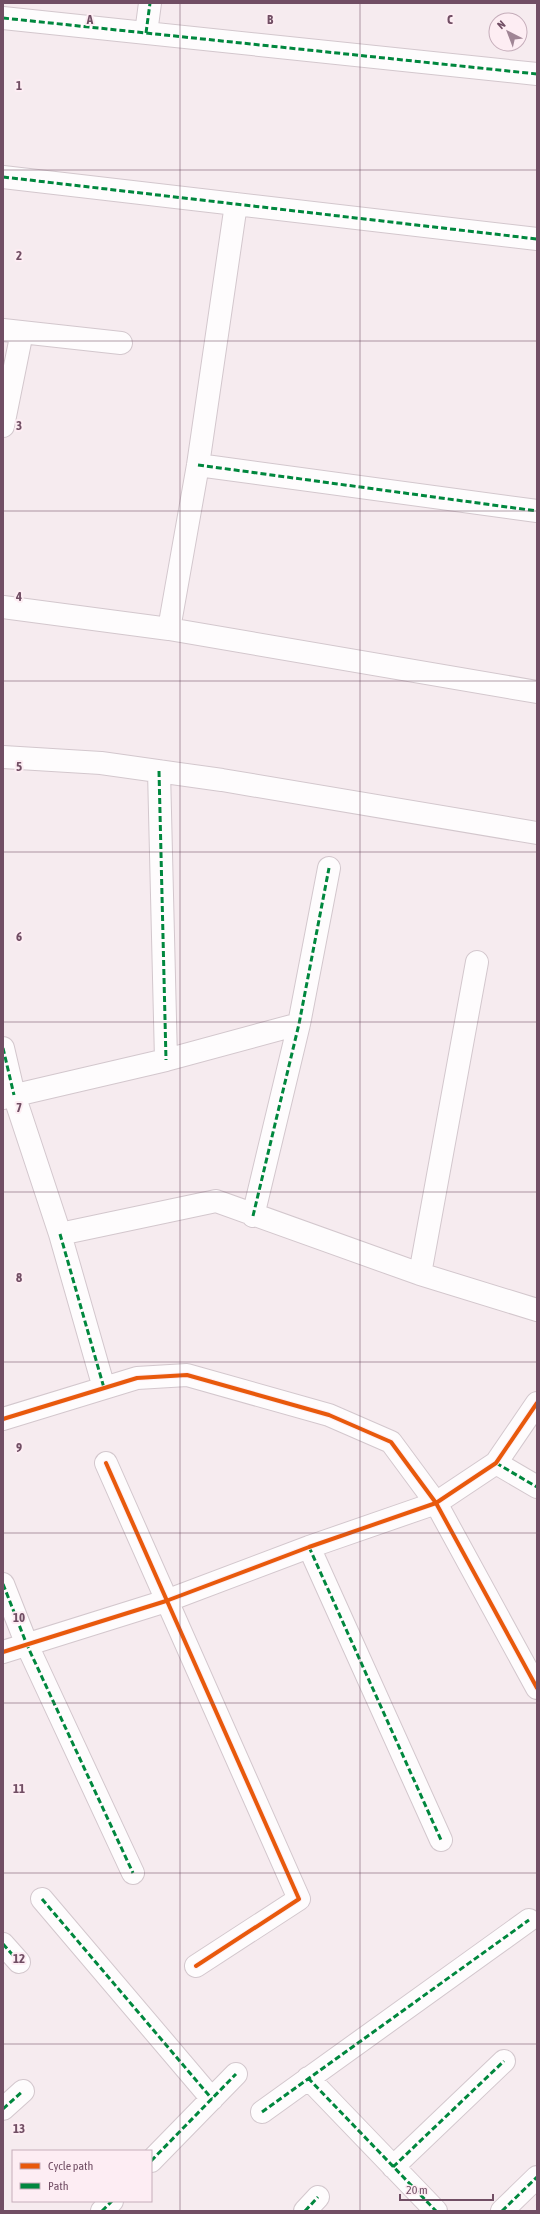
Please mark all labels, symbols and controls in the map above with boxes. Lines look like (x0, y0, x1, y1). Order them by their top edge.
text: A (86, 12, 94, 27)
text: B (267, 12, 274, 27)
text: C (447, 12, 453, 27)
north arrow (488, 12, 528, 52)
text: N (495, 18, 508, 31)
text: 1 (16, 78, 22, 93)
text: 2 (16, 248, 22, 263)
text: 3 (16, 418, 22, 433)
text: 4 (15, 589, 22, 604)
text: 5 (16, 759, 22, 774)
text: 6 (16, 929, 22, 944)
text: 7 (16, 1100, 22, 1115)
text: 8 (16, 1270, 22, 1285)
text: 9 (16, 1440, 22, 1455)
text: 10 (13, 1610, 25, 1625)
text: 11 (13, 1781, 25, 1796)
text: 12 (13, 1951, 25, 1966)
text: 13 (13, 2121, 25, 2136)
legend (12, 2150, 152, 2202)
text: Cycle path (48, 2159, 93, 2173)
scale bar (400, 2176, 493, 2202)
text: Path (48, 2179, 69, 2193)
text: 20 m (406, 2183, 428, 2197)

